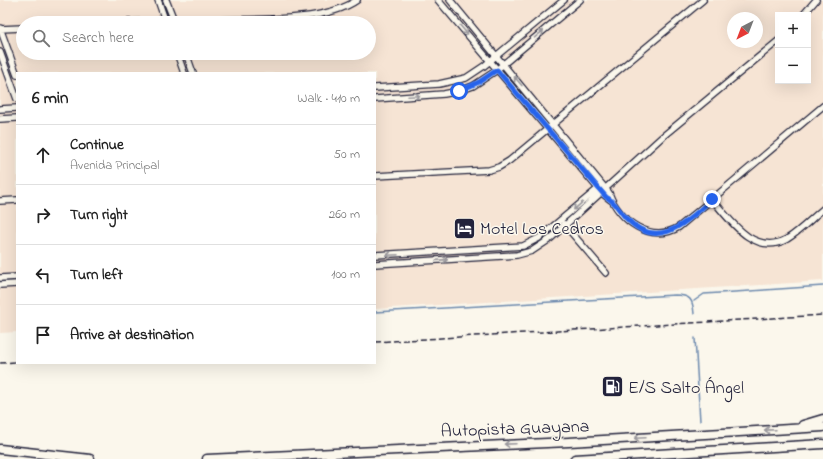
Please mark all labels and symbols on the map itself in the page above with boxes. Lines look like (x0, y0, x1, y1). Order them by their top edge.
north arrow (727, 12, 763, 48)
one-way arrow (459, 25, 468, 35)
one-way arrow (533, 30, 544, 39)
one-way arrow (513, 76, 522, 87)
route start (450, 82, 468, 100)
one-way arrow (407, 93, 420, 100)
route end (703, 190, 721, 208)
one-way arrow (573, 201, 583, 210)
hotel icon: Motel Los Cedros (452, 215, 478, 241)
place label: Motel Los Cedros (480, 217, 604, 243)
one-way arrow (386, 251, 399, 258)
one-way arrow (435, 257, 448, 264)
fuel station icon: E/S Salto Ángel (599, 374, 625, 400)
place label: E/S Salto Ángel (628, 376, 744, 403)
street label: Autopista Guayana (440, 414, 590, 446)
one-way arrow (764, 426, 777, 434)
one-way arrow (634, 434, 647, 441)
one-way arrow (504, 440, 517, 448)

